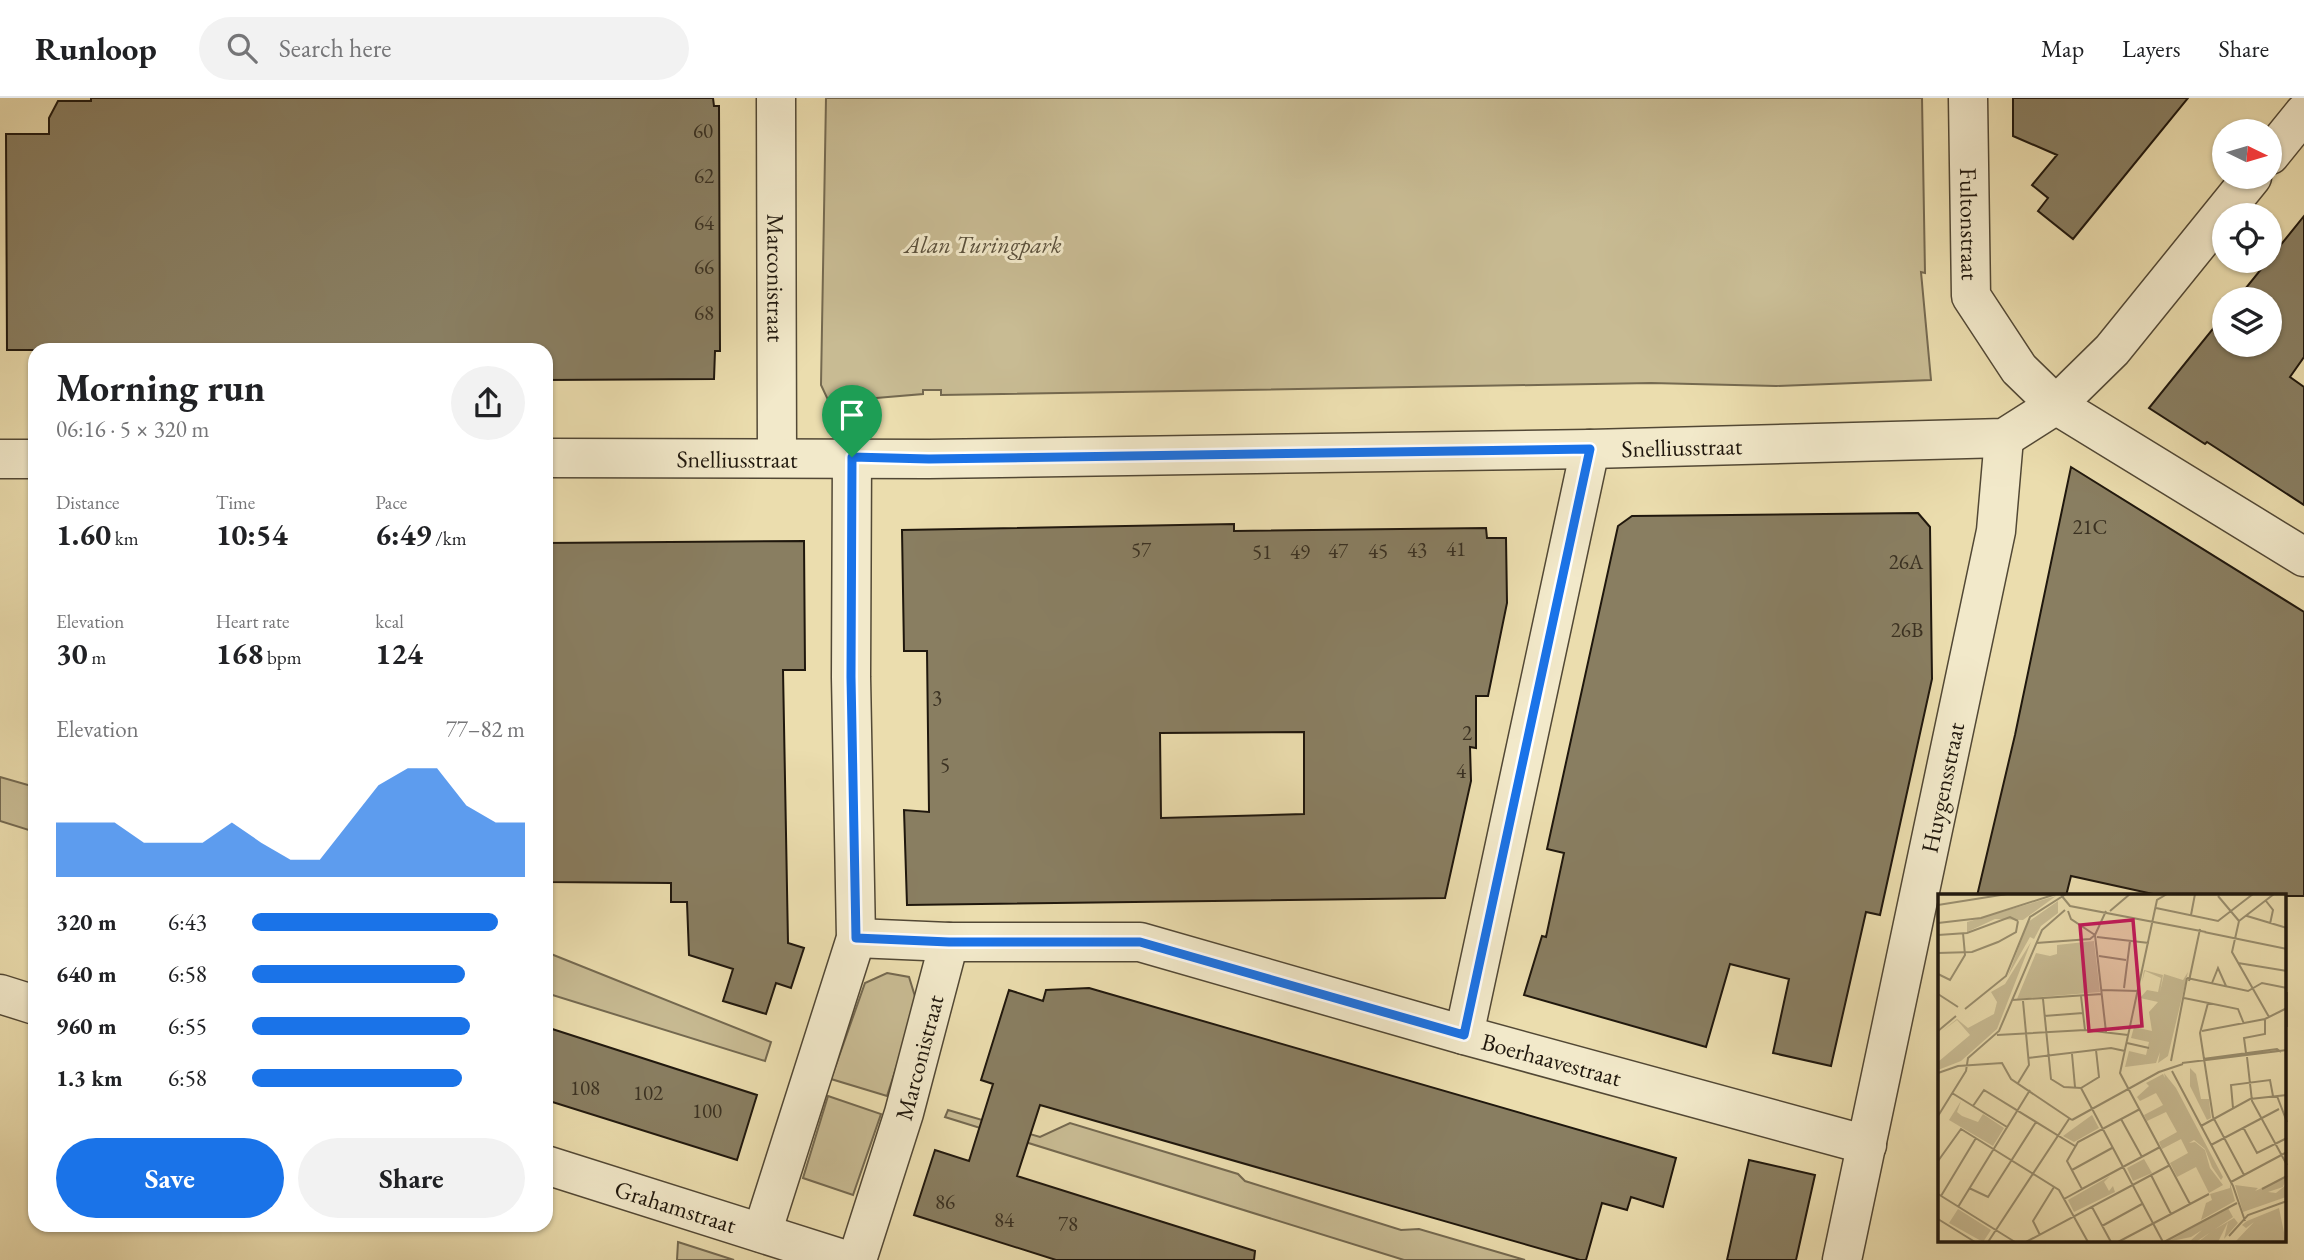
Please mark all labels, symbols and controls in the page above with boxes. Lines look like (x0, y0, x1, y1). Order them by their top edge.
search box (199, 17, 689, 80)
text: Runloop (35, 27, 157, 70)
icon: search (223, 29, 261, 67)
text: Search here (279, 31, 391, 65)
text: Map (2041, 33, 2084, 64)
text: Layers (2122, 33, 2181, 64)
text: Share (2219, 33, 2269, 64)
house number: 60 (693, 117, 713, 144)
north arrow (2212, 119, 2282, 189)
map controls (2212, 119, 2282, 357)
house number: 62 (694, 162, 714, 189)
street label: Fultonstraat (1954, 167, 1986, 281)
button: locate (2212, 203, 2282, 273)
house number: 64 (694, 209, 715, 236)
street label: Marconistraat (761, 214, 792, 343)
park label: Alan Turingpark (902, 229, 1062, 260)
house number: 66 (694, 253, 714, 280)
button: layers (2212, 287, 2282, 357)
house number: 68 (694, 299, 714, 326)
text: Morning run (56, 363, 265, 412)
button: share (451, 366, 525, 440)
pin (822, 385, 882, 457)
icon: arrive (833, 396, 871, 434)
text: 06:16 · 5 × 320 m (56, 414, 209, 444)
street label: Snelliusstraat (1621, 429, 1743, 464)
street label: Snelliusstraat (676, 443, 798, 474)
text: Distance (56, 490, 119, 515)
text: Time (216, 490, 255, 515)
text: Pace (375, 490, 407, 515)
house number: 21C (2072, 513, 2108, 540)
text: 1.60 (56, 515, 111, 554)
text: 10:54 (216, 515, 288, 554)
text: 6:49 (375, 515, 431, 554)
text: km (111, 526, 139, 551)
text: /km (431, 526, 466, 551)
house number: 41 (1446, 535, 1466, 562)
house number: 57 (1131, 536, 1152, 563)
house number: 43 (1407, 536, 1427, 563)
house number: 47 (1328, 537, 1349, 564)
house number: 45 (1368, 537, 1388, 564)
house number: 51 (1252, 538, 1272, 565)
house number: 49 (1290, 538, 1310, 565)
house number: 26A (1889, 548, 1924, 575)
text: Elevation (56, 609, 124, 634)
text: Heart rate (216, 609, 289, 634)
text: kcal (375, 609, 404, 634)
house number: 26B (1891, 616, 1923, 643)
text: 30 (56, 634, 88, 673)
text: 168 (216, 634, 263, 673)
text: 124 (375, 634, 423, 673)
text: m (88, 645, 106, 670)
text: bpm (263, 645, 302, 670)
house number: 3 (932, 684, 942, 711)
text: Elevation (56, 714, 139, 744)
text: 77–82 m (446, 714, 525, 744)
house number: 2 (1462, 719, 1472, 746)
street label: Huygensstraat (1913, 719, 1971, 856)
house number: 5 (940, 751, 950, 778)
house number: 4 (1456, 757, 1467, 784)
inset map (1938, 894, 2286, 1242)
text: 320 m (56, 907, 117, 937)
text: 6:43 (168, 907, 207, 937)
text: 640 m (56, 959, 117, 989)
text: 6:58 (168, 959, 207, 989)
street label: Marconistraat (887, 991, 950, 1123)
text: 960 m (56, 1011, 117, 1041)
text: 6:55 (168, 1011, 207, 1041)
street label: Boerhaavestraat (1478, 1025, 1626, 1093)
text: 1.3 km (56, 1063, 123, 1093)
text: 6:58 (168, 1063, 207, 1093)
house number: 108 (570, 1074, 600, 1101)
house number: 102 (633, 1079, 663, 1106)
house number: 100 (692, 1097, 722, 1124)
button: Save (56, 1138, 284, 1218)
button: Share (298, 1138, 525, 1218)
street label: Grahamstraat (611, 1172, 741, 1240)
house number: 86 (935, 1188, 955, 1215)
house number: 84 (994, 1206, 1015, 1233)
house number: 78 (1058, 1210, 1078, 1237)

